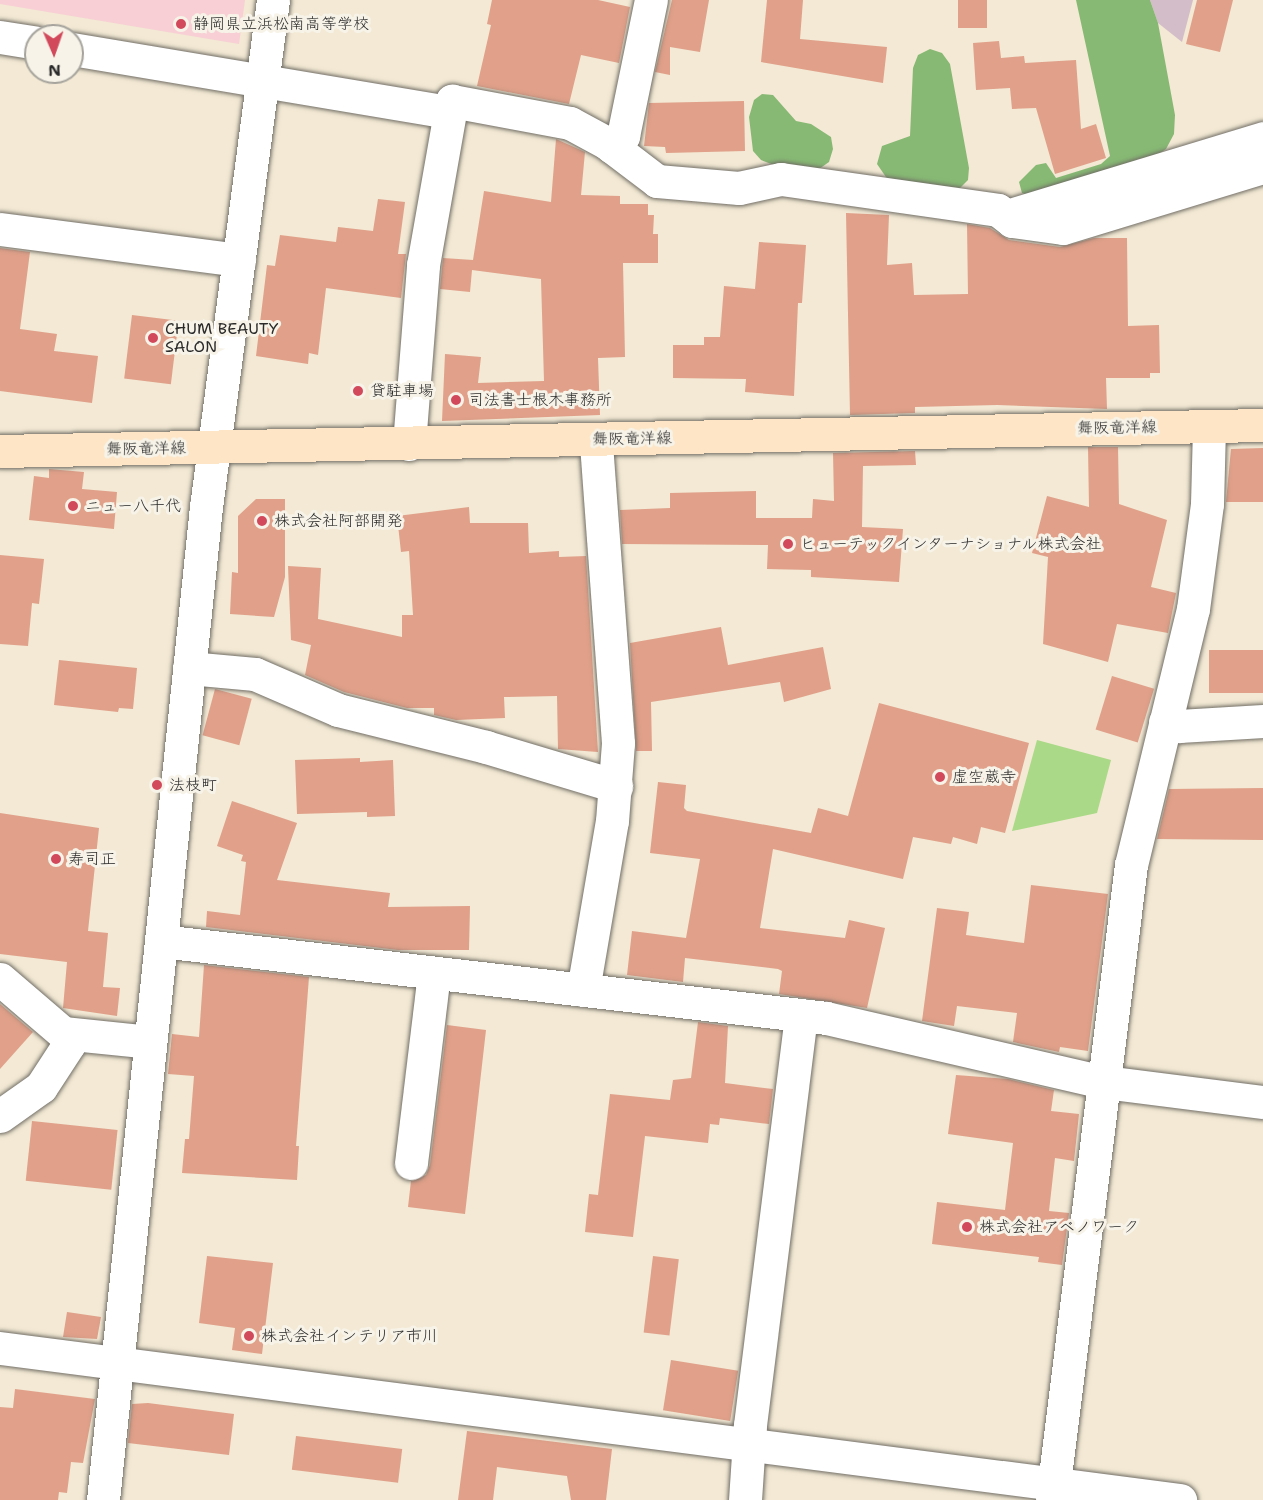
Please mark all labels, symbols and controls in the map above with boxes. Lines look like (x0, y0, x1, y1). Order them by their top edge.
place label: 静岡県立浜松南高等学校 (193, 14, 369, 34)
marker: 静岡県立浜松南高等学校 (174, 17, 188, 31)
north arrow (24, 24, 84, 84)
text: N (48, 60, 61, 81)
place label: CHUM BEAUTY SALON (165, 319, 278, 357)
marker: CHUM BEAUTY SALON (146, 331, 160, 345)
place label: 貸駐車場 (370, 381, 434, 401)
marker: 貸駐車場 (351, 384, 365, 398)
place label: 司法書士根木事務所 (468, 390, 612, 410)
marker: 司法書士根木事務所 (449, 393, 463, 407)
street label: 舞阪竜洋線 (1077, 418, 1157, 438)
street label: 舞阪竜洋線 (592, 429, 672, 449)
street label: 舞阪竜洋線 (106, 439, 186, 459)
place label: ニュー八千代 (85, 496, 181, 516)
marker: ニュー八千代 (66, 499, 80, 513)
place label: 株式会社阿部開発 (274, 511, 402, 531)
marker: 株式会社阿部開発 (255, 514, 269, 528)
place label: ヒューテックインターナショナル株式会社 (800, 534, 1104, 554)
marker: ヒューテックインターナショナル株式会社 (781, 537, 795, 551)
place label: 虚空蔵寺 (952, 767, 1016, 787)
marker: 虚空蔵寺 (933, 770, 947, 784)
place label: 法枝町 (169, 775, 217, 795)
marker: 法枝町 (150, 778, 164, 792)
place label: 寿司正 (68, 849, 116, 869)
marker: 寿司正 (49, 852, 63, 866)
place label: 株式会社アベノワーク (979, 1217, 1139, 1237)
marker: 株式会社アベノワーク (960, 1220, 974, 1234)
place label: 株式会社インテリア市川 (261, 1326, 437, 1346)
marker: 株式会社インテリア市川 (242, 1329, 256, 1343)

